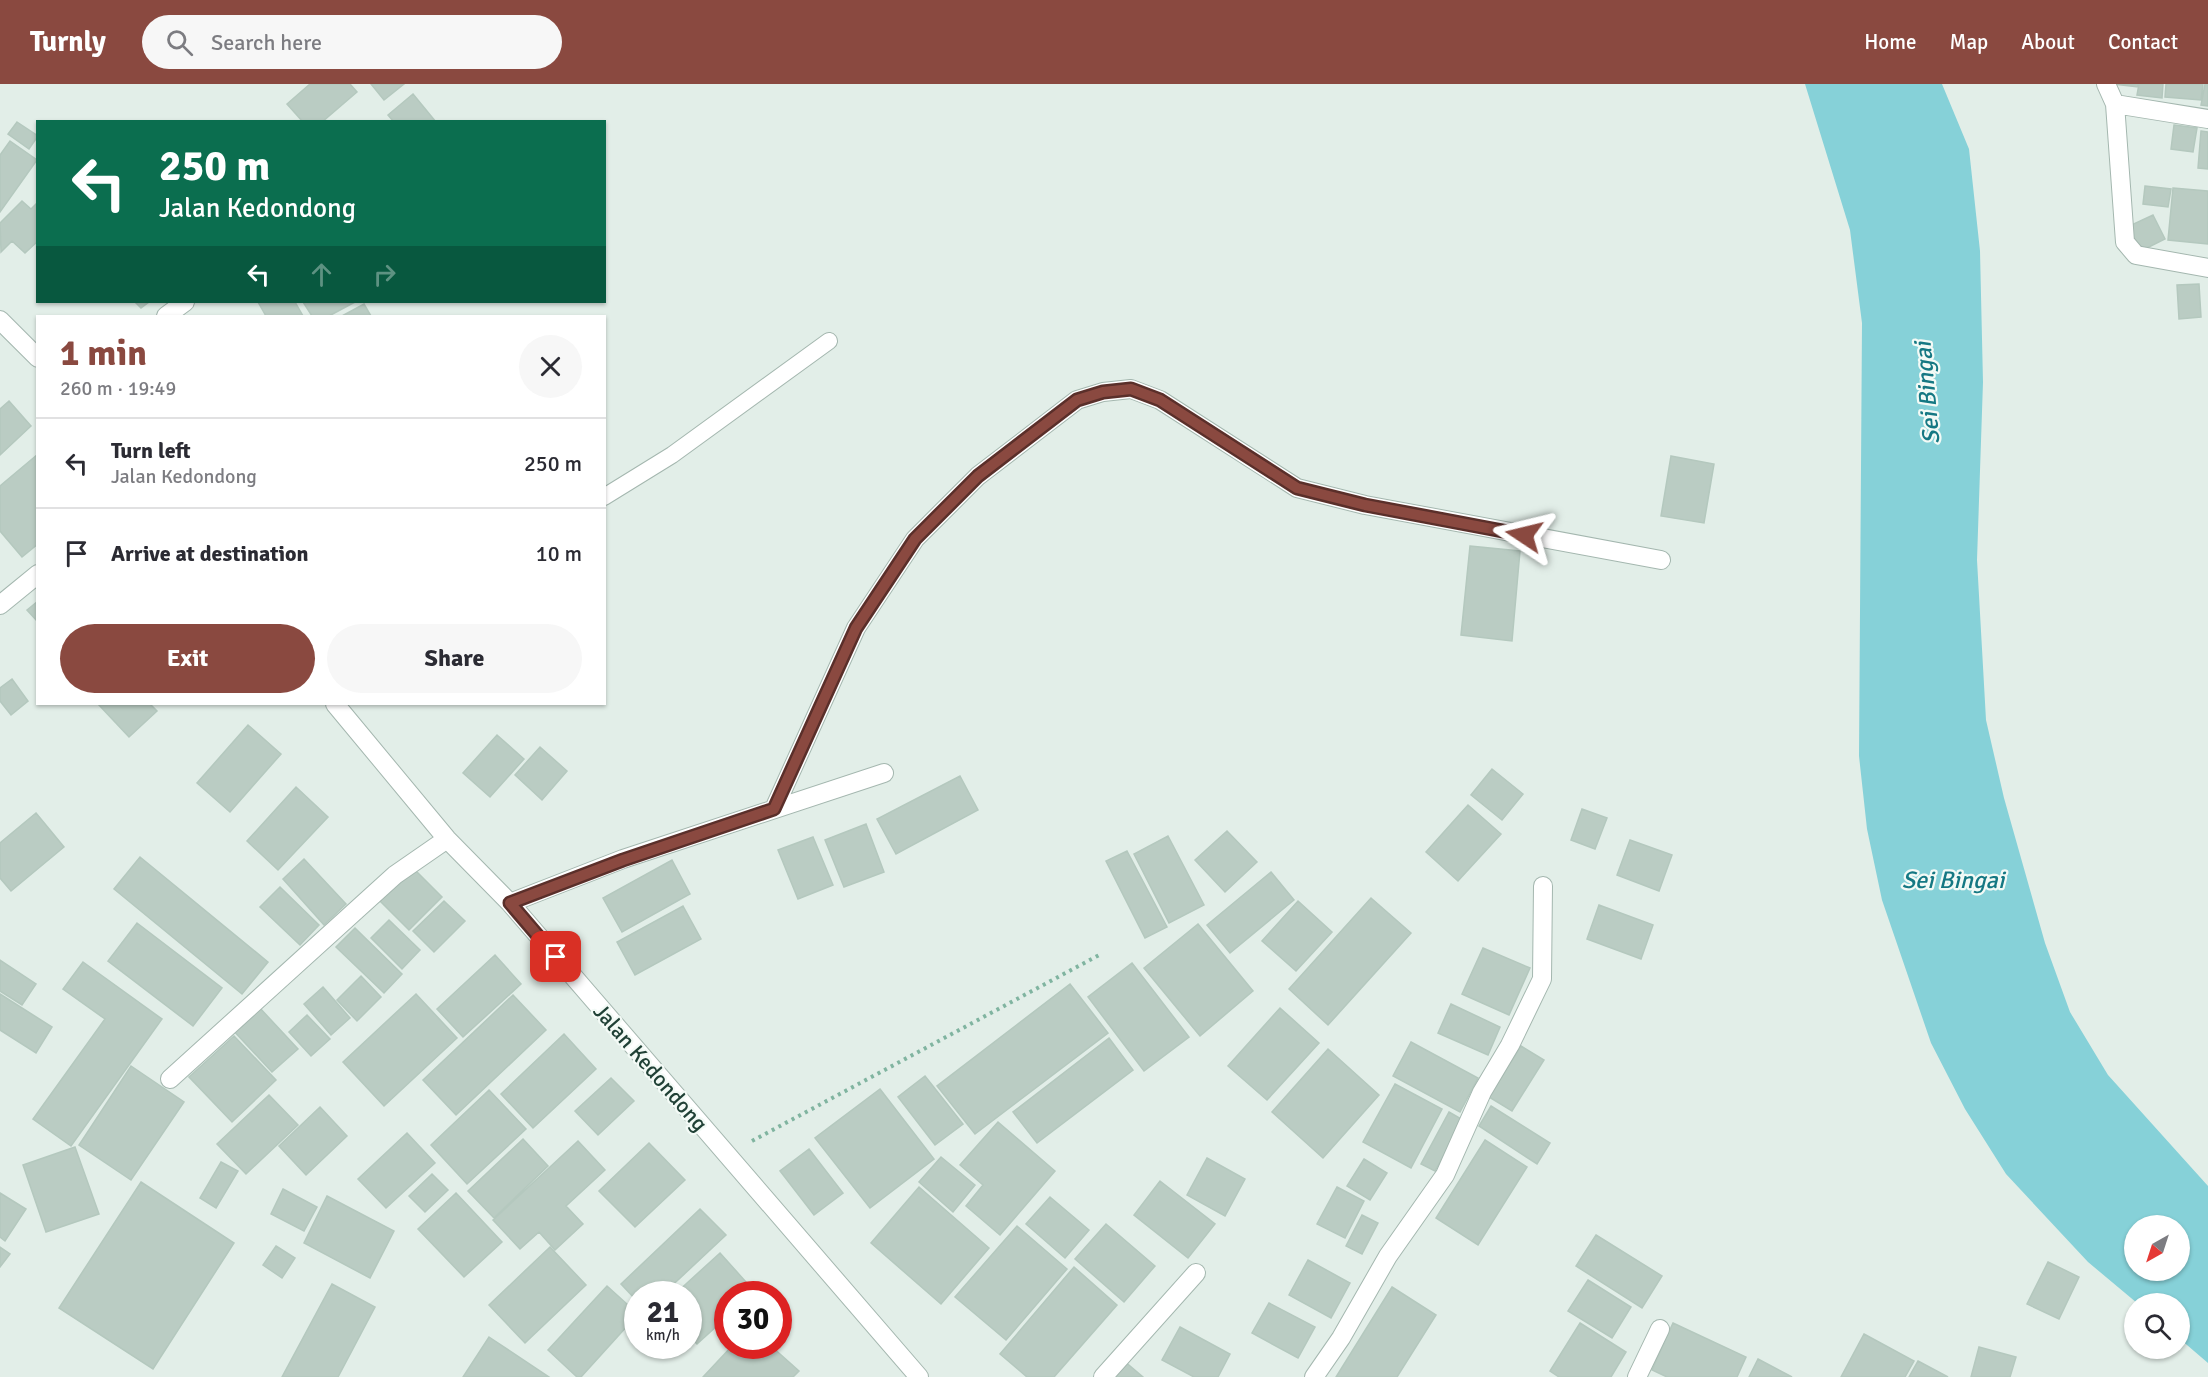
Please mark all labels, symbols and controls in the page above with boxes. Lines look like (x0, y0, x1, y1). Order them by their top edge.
search box (142, 15, 562, 69)
text: Turnly (30, 25, 106, 59)
icon: search (163, 26, 196, 59)
text: Search here (211, 29, 322, 56)
text: Home (1864, 29, 1917, 55)
text: Map (1950, 29, 1988, 55)
text: About (2021, 29, 2075, 55)
text: Contact (2108, 29, 2178, 55)
text: 250 m (159, 141, 270, 192)
icon: left (60, 144, 138, 222)
text: Jalan Kedondong (159, 192, 356, 225)
icon: left (242, 258, 275, 291)
icon: ahead (305, 258, 338, 291)
icon: right (368, 258, 401, 291)
text: 1 min (60, 331, 147, 376)
button: close (519, 335, 582, 398)
water label: Sei Bingai (1907, 338, 1946, 445)
text: 260 m · 19:49 (60, 376, 176, 401)
text: Turn left (111, 437, 191, 464)
icon: left (60, 447, 93, 480)
text: 250 m (524, 450, 582, 477)
text: Jalan Kedondong (111, 464, 257, 489)
position arrow (1492, 503, 1556, 567)
icon: arrive (60, 537, 93, 570)
text: Arrive at destination (111, 540, 308, 567)
text: 10 m (536, 540, 582, 567)
button: Exit (60, 624, 315, 693)
button: Share (327, 624, 582, 693)
water label: Sei Bingai (1902, 865, 2007, 895)
pin (530, 931, 581, 982)
icon: arrive (539, 940, 572, 973)
street label: Jalan Kedondong (588, 998, 713, 1137)
north arrow (2124, 1215, 2190, 1281)
map controls (2124, 1215, 2190, 1359)
speed limit sign: 30 (714, 1281, 792, 1359)
button: search (2124, 1293, 2190, 1359)
text: 21 (647, 1294, 679, 1331)
text: km/h (646, 1326, 680, 1344)

